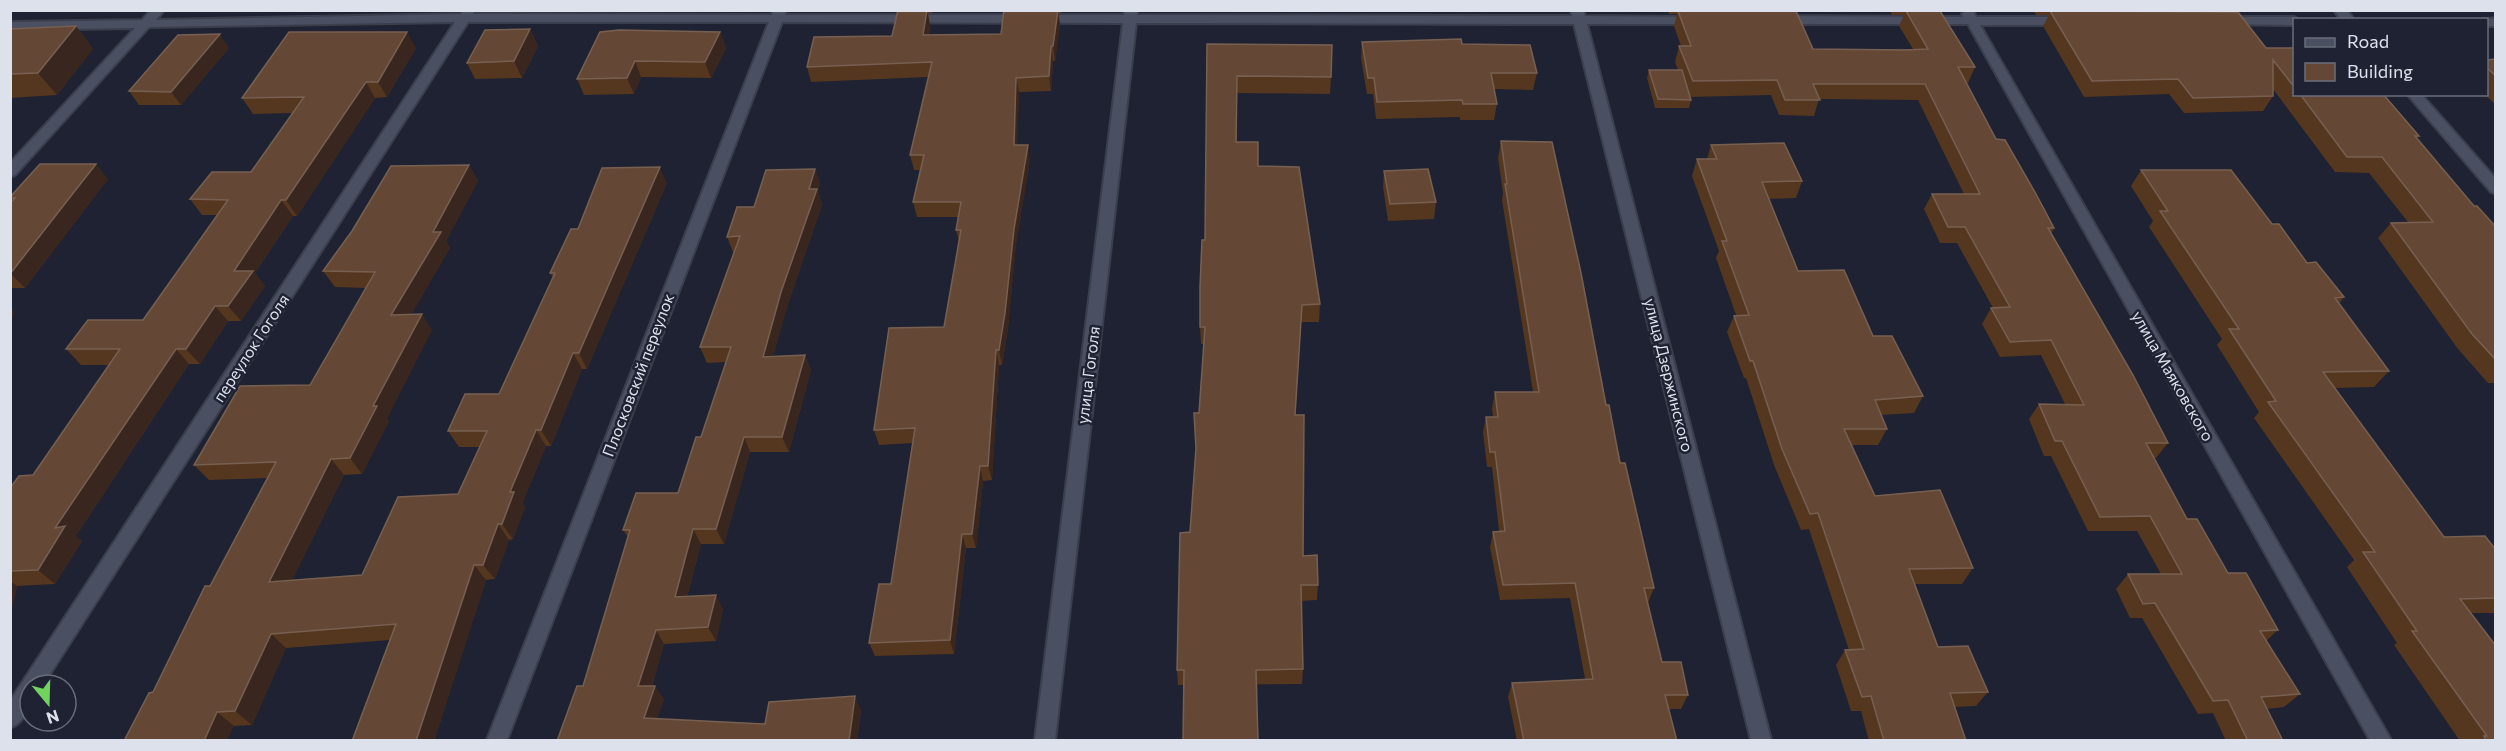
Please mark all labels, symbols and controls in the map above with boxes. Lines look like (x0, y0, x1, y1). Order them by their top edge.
legend (2293, 18, 2488, 96)
text: Road (2347, 30, 2389, 52)
text: Building (2347, 60, 2413, 82)
street label: переулок Гоголя (209, 290, 293, 405)
street label: Плосковский переулок (598, 290, 678, 459)
street label: улица Дзержинского (1641, 296, 1698, 454)
street label: улица Маяковского (2128, 307, 2218, 444)
street label: улица Гоголя (1072, 325, 1103, 425)
north arrow (18, 673, 78, 733)
text: N (44, 707, 62, 729)

